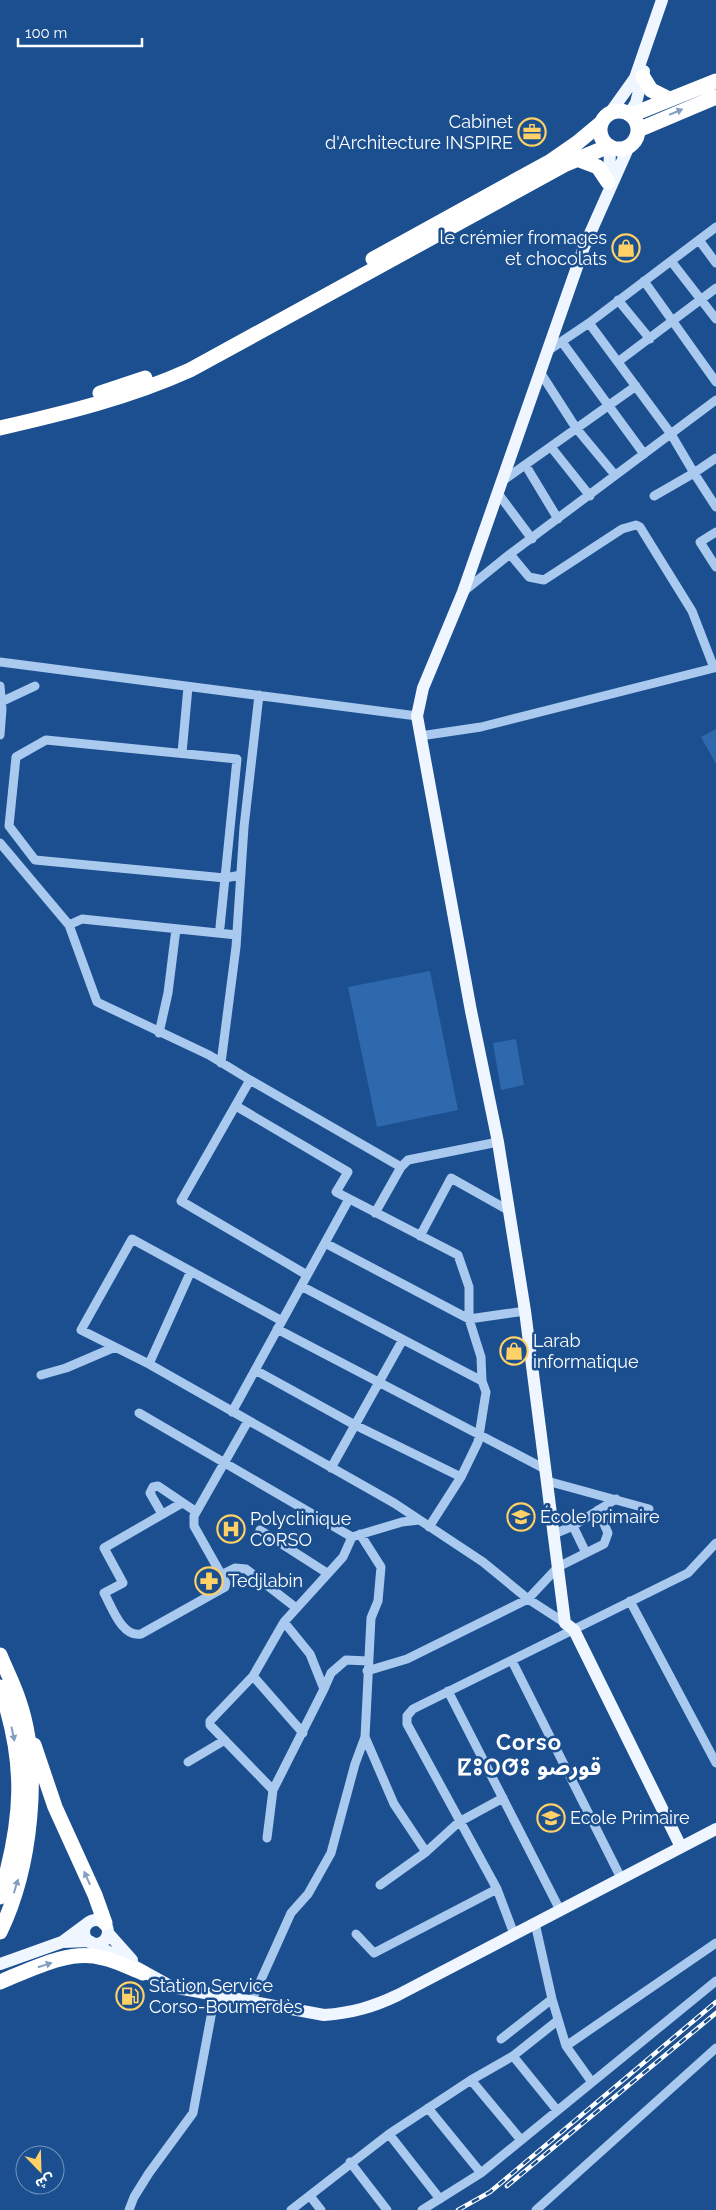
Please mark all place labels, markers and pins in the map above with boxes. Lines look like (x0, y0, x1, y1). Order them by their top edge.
place label: Cabinet d'Architecture INSPIRE (325, 111, 513, 153)
office icon: Cabinet d'Architecture INSPIRE (517, 117, 547, 147)
place label: le crémier fromages et chocolats (440, 227, 607, 269)
shop icon: le crémier fromages et chocolats (611, 233, 641, 263)
place label: Larab informatique (533, 1330, 639, 1372)
shop icon: Larab informatique (499, 1336, 529, 1366)
school or university icon: École primaire (506, 1502, 536, 1532)
place label: École primaire (540, 1505, 660, 1527)
place label: Polyclinique CORSO (250, 1508, 352, 1550)
hospital icon: Polyclinique CORSO (216, 1514, 246, 1544)
pharmacy icon: Tedjlabin (194, 1566, 224, 1596)
place label: Tedjlabin (228, 1570, 303, 1591)
school or university icon: Ecole Primaire (536, 1803, 566, 1833)
place label: Ecole Primaire (570, 1807, 690, 1828)
place label: Station Service Corso-Boumerdès (149, 1975, 303, 2017)
fuel station icon: Station Service Corso-Boumerdès (115, 1981, 145, 2011)

